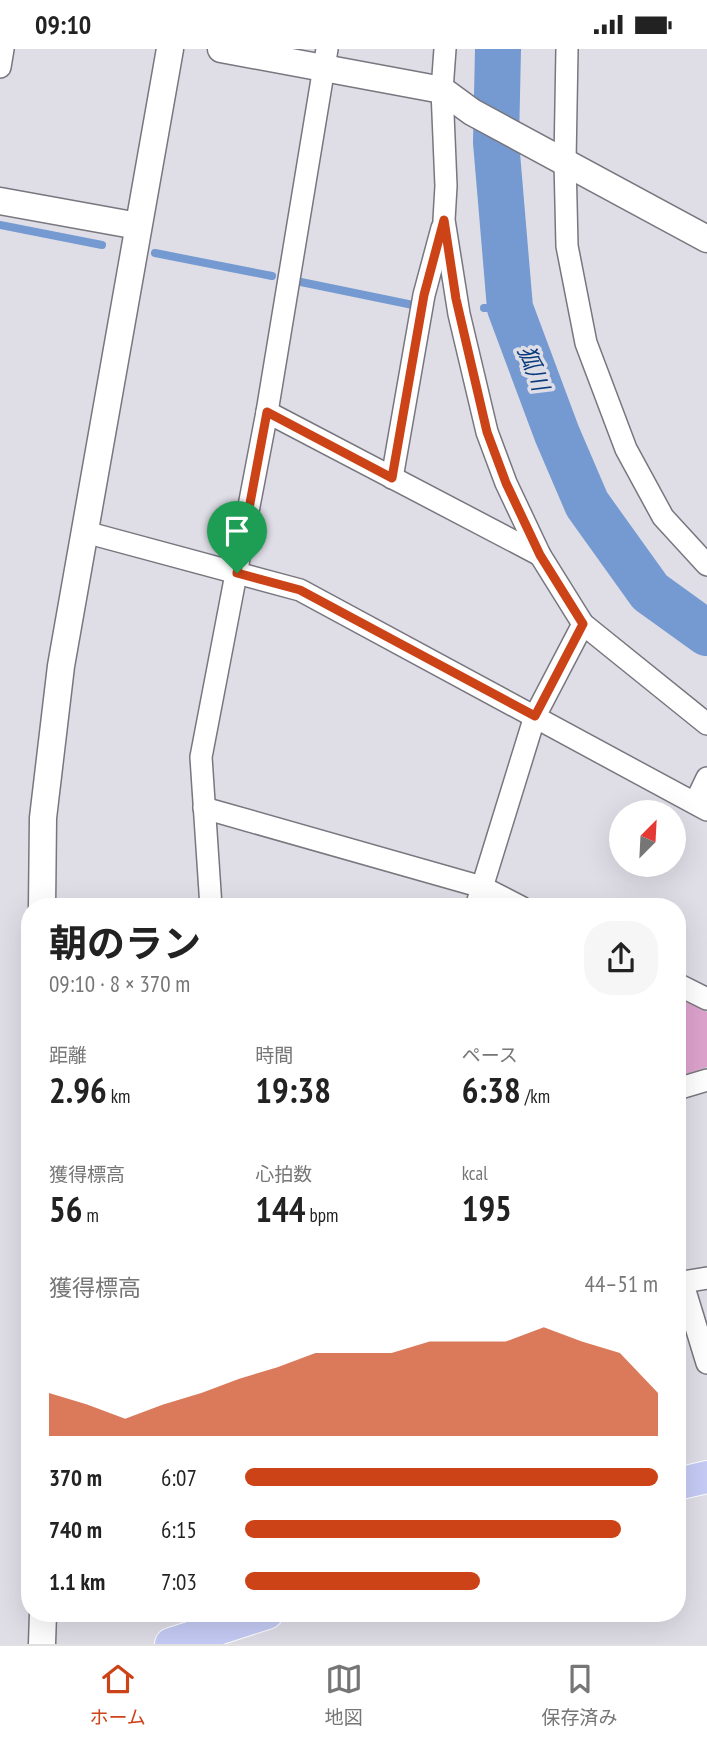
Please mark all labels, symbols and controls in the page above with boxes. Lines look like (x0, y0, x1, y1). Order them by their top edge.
text: 09:10 (35, 8, 91, 41)
water label: 狐川 (512, 341, 557, 397)
pin (207, 501, 267, 573)
icon: arrive (218, 512, 256, 550)
north arrow (609, 800, 686, 877)
map controls (609, 800, 686, 877)
text: 朝のラン (49, 918, 201, 967)
button: share (584, 921, 658, 995)
text: 09:10 · 8 × 370 m (49, 969, 190, 998)
text: 距離 (49, 1043, 87, 1067)
text: 時間 (255, 1043, 293, 1067)
text: ペース (462, 1043, 518, 1067)
text: 2.96 (49, 1067, 107, 1113)
text: 19:38 (255, 1067, 331, 1113)
text: 6:38 (462, 1067, 521, 1113)
text: km (107, 1084, 130, 1108)
text: /km (521, 1084, 550, 1108)
text: kcal (462, 1161, 488, 1185)
text: 獲得標高 (49, 1162, 125, 1186)
text: 心拍数 (255, 1162, 312, 1186)
text: 195 (462, 1185, 512, 1231)
text: 56 (49, 1186, 82, 1232)
text: 144 (255, 1186, 306, 1232)
text: m (82, 1203, 99, 1227)
text: bpm (306, 1203, 338, 1227)
text: 44–51 m (585, 1269, 658, 1298)
text: 獲得標高 (49, 1273, 141, 1302)
text: 370 m (49, 1463, 102, 1492)
text: 6:07 (161, 1463, 197, 1492)
text: 740 m (49, 1515, 102, 1544)
text: 6:15 (161, 1515, 197, 1544)
text: 1.1 km (49, 1567, 105, 1596)
text: 7:03 (161, 1567, 197, 1596)
tab: ホーム (89, 1660, 146, 1729)
tab: 地図 (325, 1660, 363, 1729)
tab: 保存済み (542, 1660, 618, 1729)

